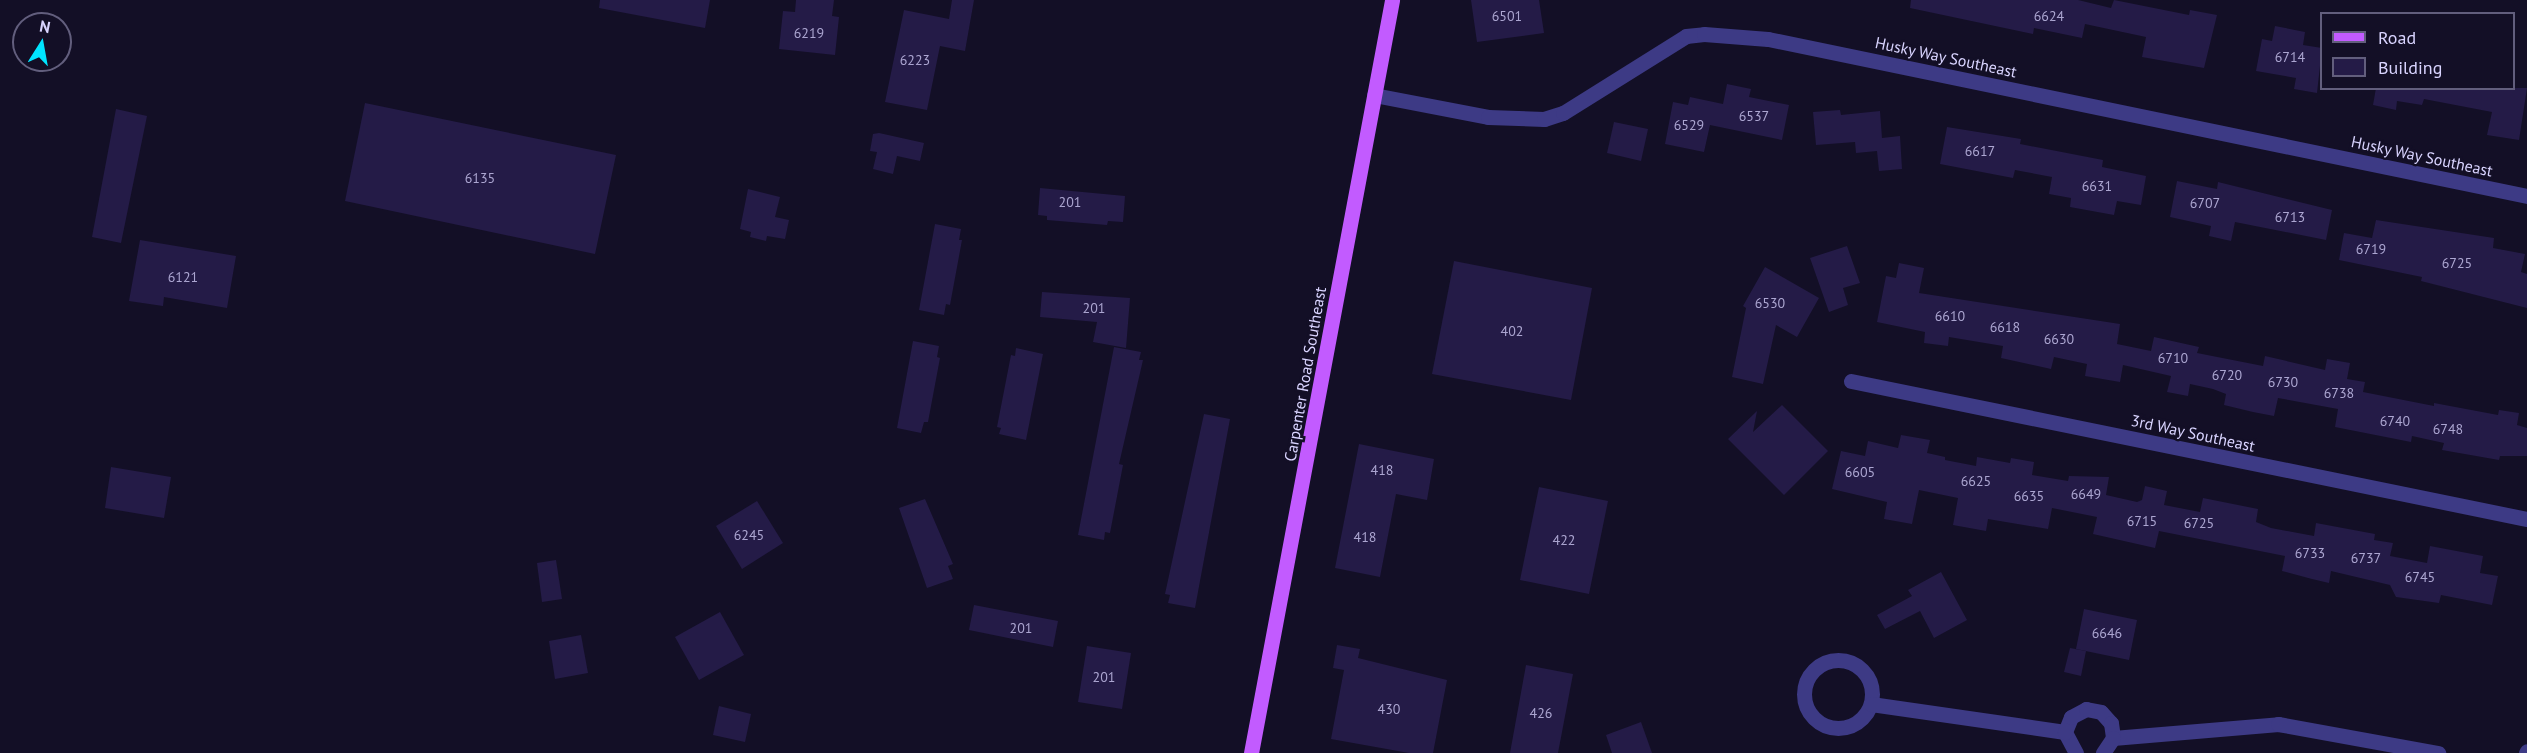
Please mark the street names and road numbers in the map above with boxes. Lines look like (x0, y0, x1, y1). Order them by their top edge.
street label: Husky Way Southeast (1873, 32, 2019, 82)
street label: Husky Way Southeast (2349, 131, 2495, 181)
street label: Carpenter Road Southeast (1280, 285, 1330, 463)
street label: 3rd Way Southeast (2129, 410, 2257, 456)

